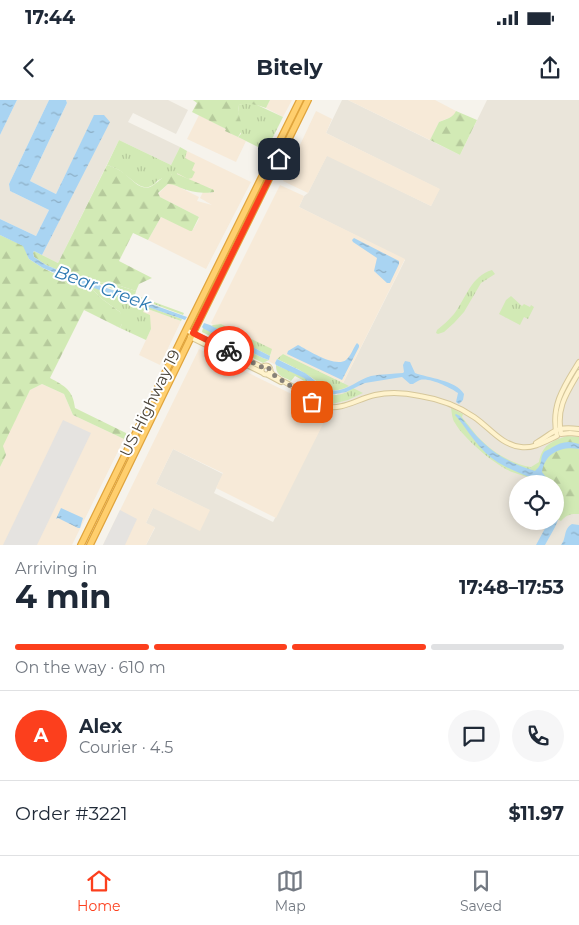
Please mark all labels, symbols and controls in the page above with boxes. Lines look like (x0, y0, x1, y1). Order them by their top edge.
text: 17:44 (25, 6, 75, 29)
icon: back (15, 54, 43, 82)
text: Bitely (256, 54, 323, 81)
icon: share (536, 54, 564, 82)
pin (258, 138, 300, 180)
icon: home (265, 145, 293, 173)
water label: Bear Creek (52, 260, 155, 316)
courier (204, 326, 254, 376)
icon: bike (215, 337, 243, 365)
street label: US Highway 19 (116, 346, 184, 460)
pin (291, 381, 333, 423)
icon: bag (298, 388, 326, 416)
map controls (509, 475, 564, 530)
button: locate (509, 475, 564, 530)
text: Arriving in (15, 559, 97, 578)
text: 17:48–17:53 (459, 576, 564, 599)
text: 4 min (15, 577, 111, 616)
text: On the way · 610 m (15, 658, 166, 677)
button: chat (448, 710, 500, 762)
button: phone (512, 710, 564, 762)
text: Alex (79, 715, 122, 738)
text: A (34, 724, 48, 747)
text: Courier · 4.5 (79, 738, 173, 757)
text: Order #3221 (15, 802, 128, 825)
text: $11.97 (508, 802, 564, 825)
tab: Home (77, 867, 121, 915)
tab: Map (275, 867, 306, 915)
tab: Saved (460, 867, 502, 915)

